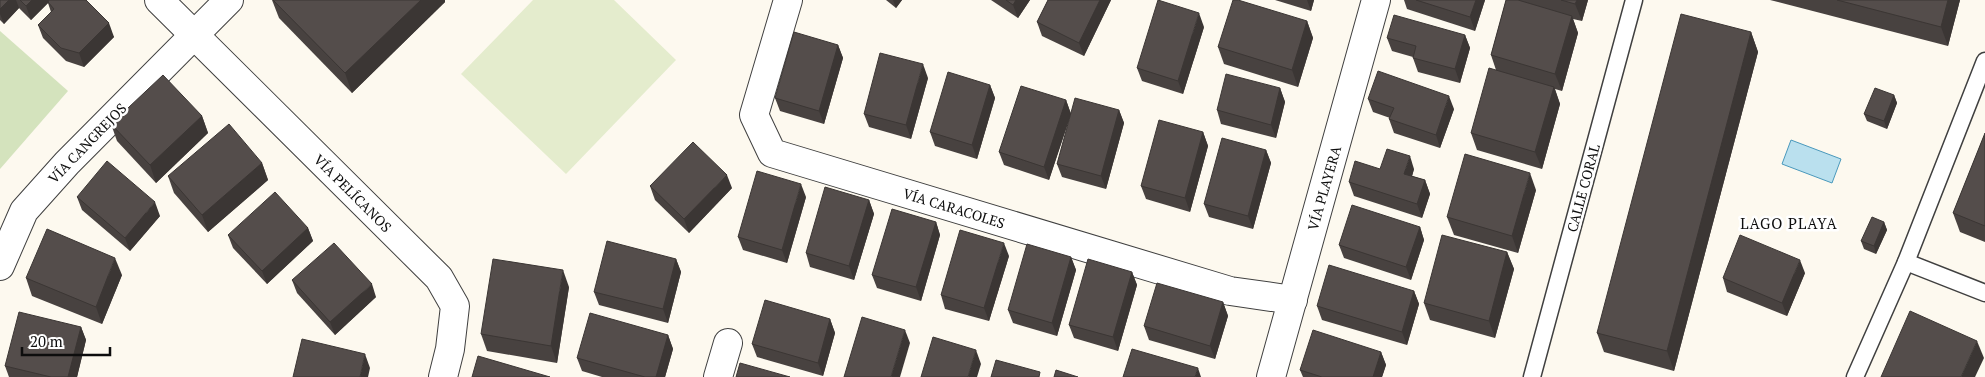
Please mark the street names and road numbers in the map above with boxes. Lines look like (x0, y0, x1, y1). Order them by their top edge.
street label: VÍA CANGREJOS (44, 99, 130, 187)
street label: CALLE CORAL (1562, 142, 1604, 234)
street label: VÍA PLAYERA (1303, 143, 1345, 233)
street label: VÍA PELÍCANOS (310, 150, 396, 236)
street label: VÍA CARACOLES (901, 183, 1007, 233)

